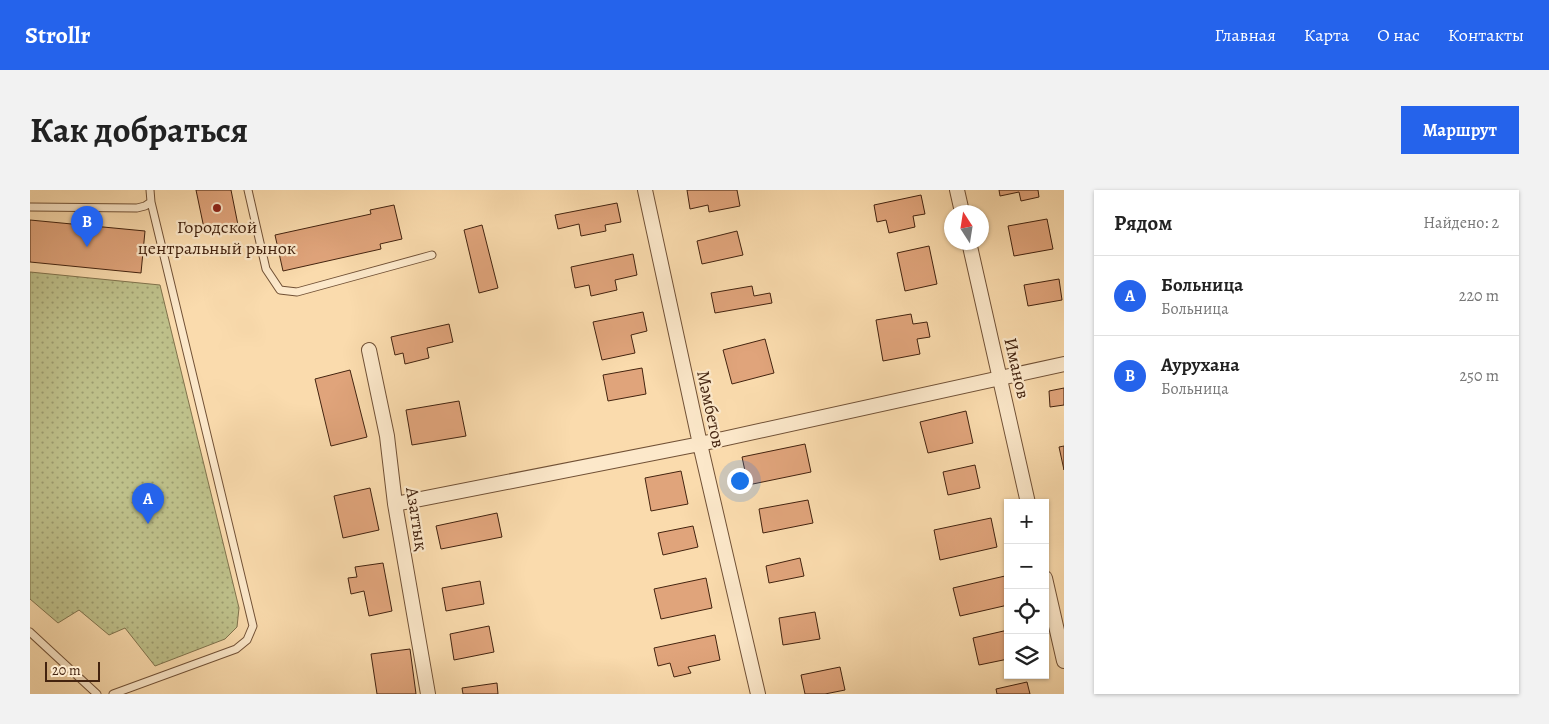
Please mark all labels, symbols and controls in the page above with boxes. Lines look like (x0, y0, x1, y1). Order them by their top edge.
text: Strollr (25, 19, 90, 51)
text: Главная (1215, 23, 1276, 47)
text: Карта (1304, 23, 1349, 47)
text: О нас (1377, 23, 1420, 47)
text: Контакты (1448, 23, 1524, 47)
text: Как добраться (30, 106, 248, 154)
button: Маршрут (1401, 106, 1519, 154)
marker: Городской центральный рынок (211, 202, 223, 214)
north arrow (944, 205, 989, 250)
pin: B (71, 206, 103, 247)
text: Рядом (1114, 209, 1172, 237)
text: Найдено: 2 (1423, 212, 1499, 234)
place label: Городской центральный рынок (138, 215, 296, 260)
text: Больница (1161, 272, 1243, 298)
text: A (1125, 285, 1135, 307)
text: 220 m (1459, 285, 1499, 307)
text: Больница (1161, 298, 1229, 320)
street label: Иманов (998, 335, 1036, 401)
text: Аурухана (1161, 352, 1239, 378)
text: B (1125, 365, 1135, 387)
text: 250 m (1460, 365, 1499, 387)
street label: Мәмбетов (691, 368, 731, 450)
text: Больница (1161, 378, 1229, 400)
your location (727, 468, 753, 494)
pin: A (132, 483, 164, 524)
street label: Азаттық (400, 485, 434, 553)
map controls (1004, 499, 1049, 679)
button: + (1004, 499, 1049, 544)
button: − (1004, 544, 1049, 589)
button: locate (1004, 589, 1049, 634)
button: layers (1004, 634, 1049, 679)
scale bar (45, 659, 100, 682)
text: 20 m (52, 661, 81, 680)

